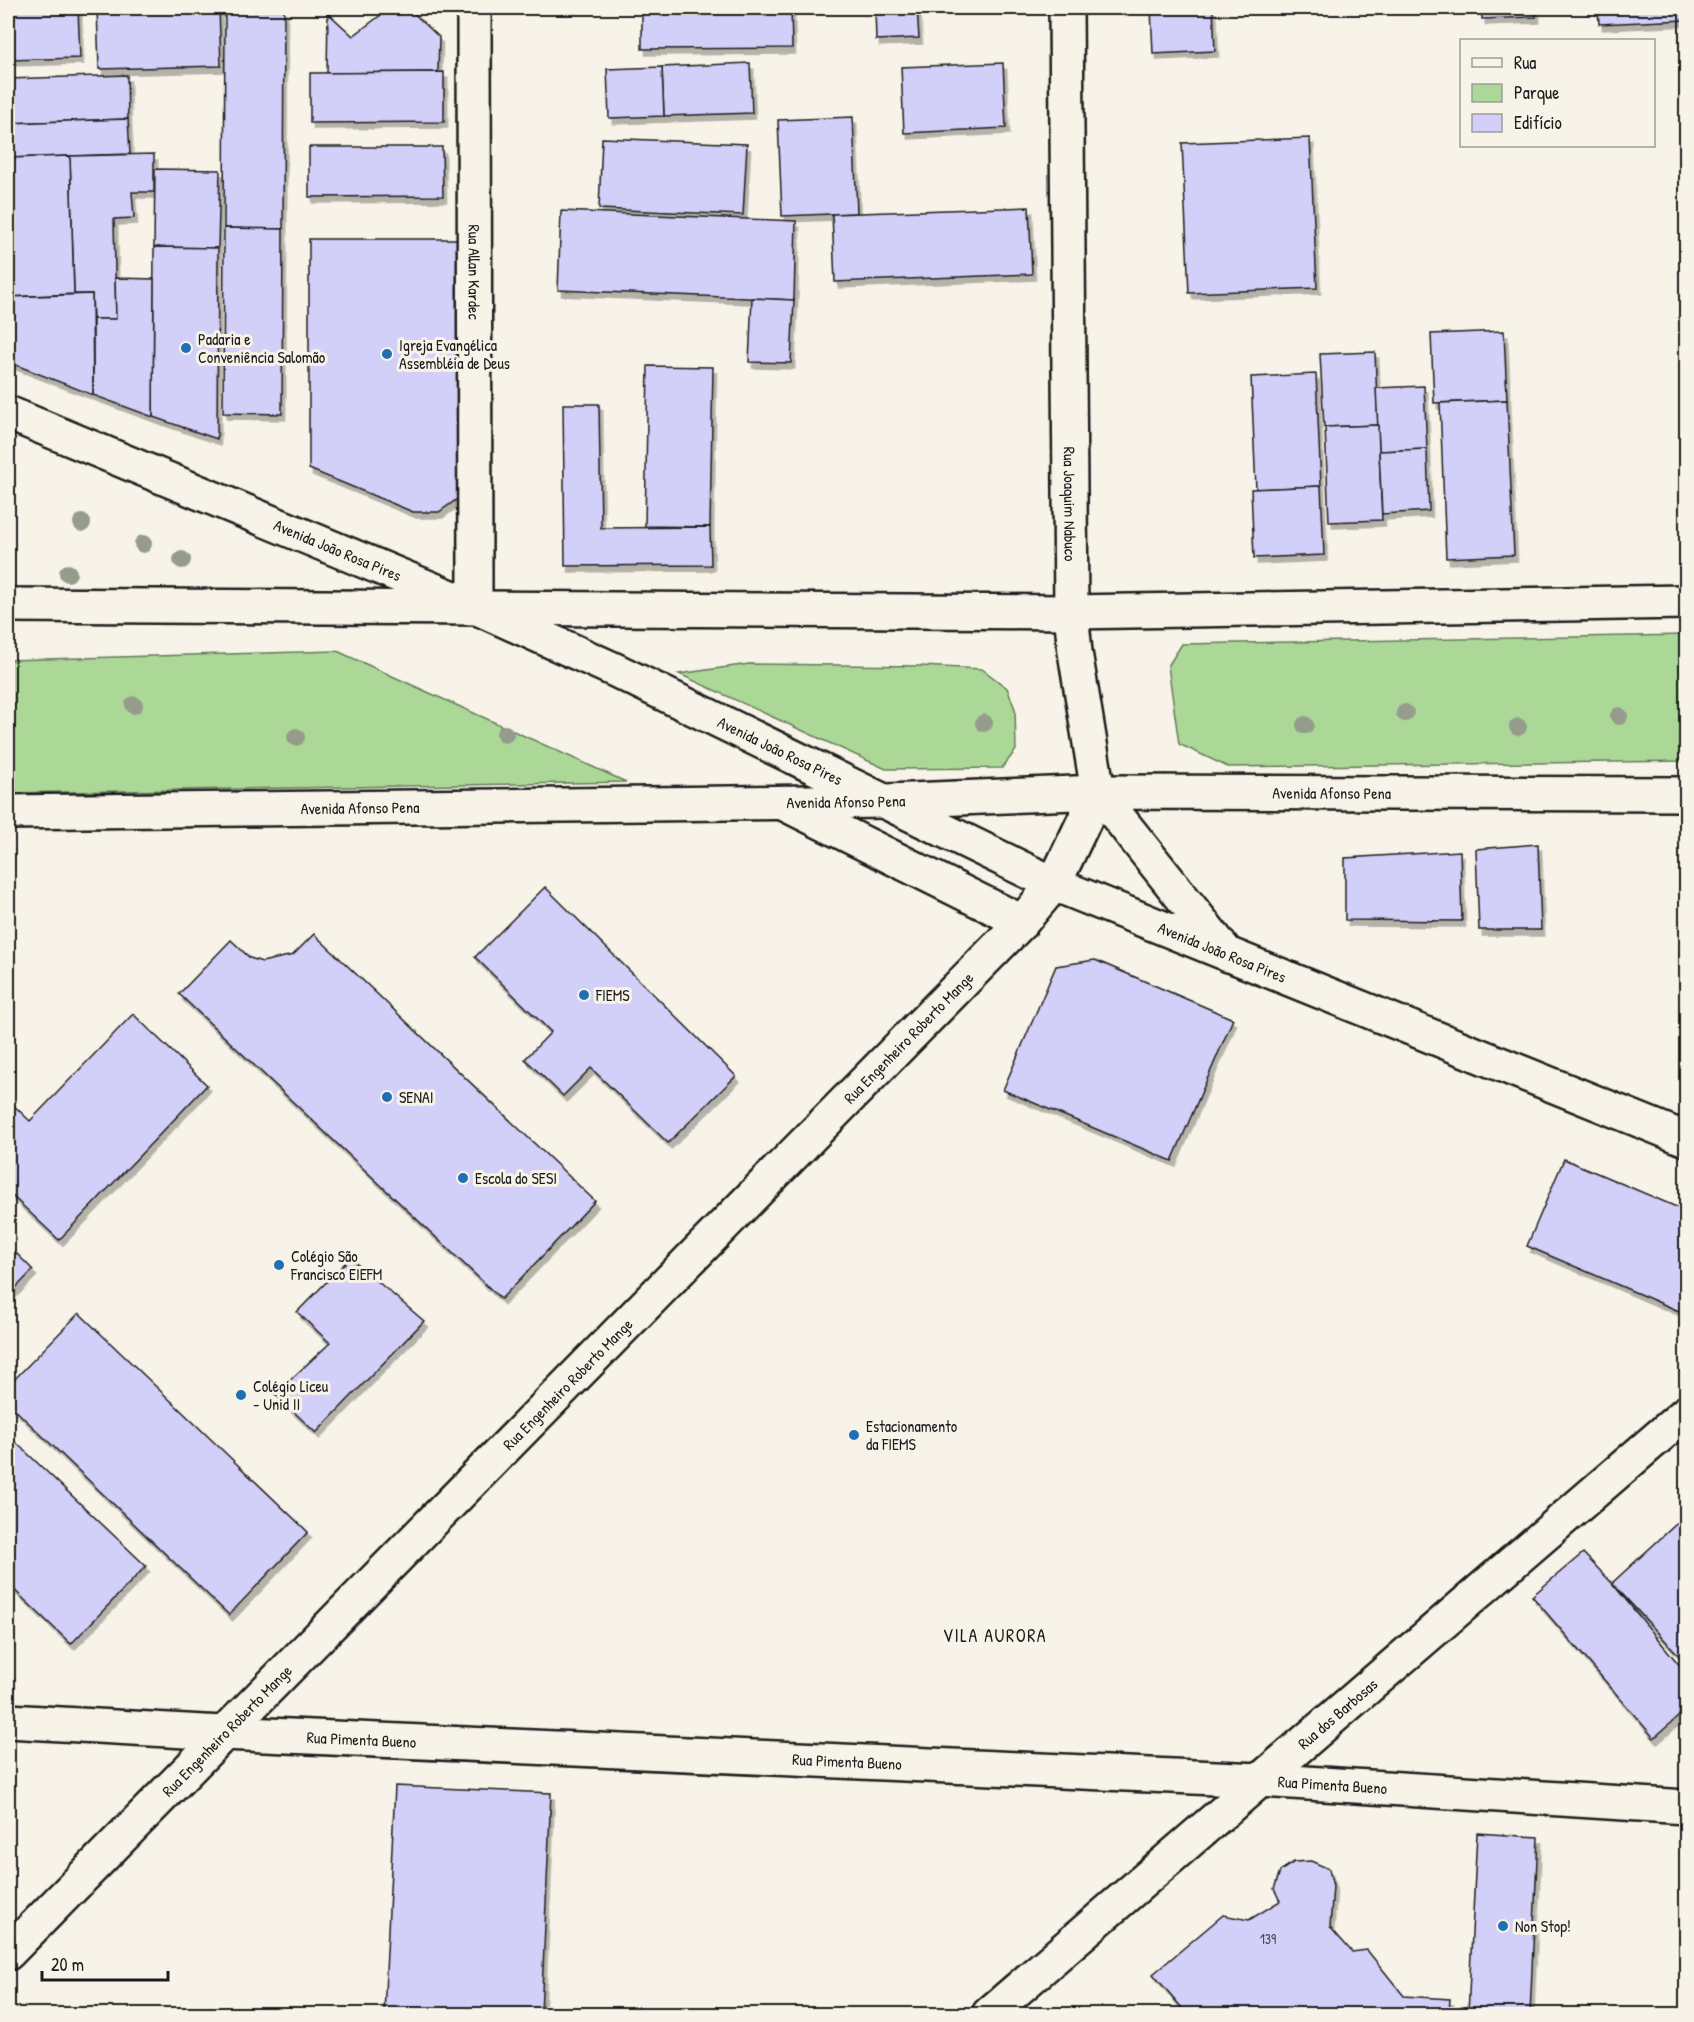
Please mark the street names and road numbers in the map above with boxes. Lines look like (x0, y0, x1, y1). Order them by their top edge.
street label: Rua Allan Kardec (463, 224, 486, 320)
street label: Rua Joaquim Nabuco (1059, 447, 1082, 562)
street label: Avenida João Rosa Pires (271, 514, 405, 586)
street label: Avenida João Rosa Pires (714, 711, 846, 790)
street label: Avenida Afonso Pena (1272, 782, 1391, 804)
street label: Avenida Afonso Pena (786, 789, 906, 813)
street label: Avenida Afonso Pena (300, 796, 420, 819)
street label: Avenida João Rosa Pires (1155, 916, 1290, 988)
street label: Rua Engenheiro Roberto Mange (839, 966, 979, 1108)
street label: Rua Engenheiro Roberto Mange (498, 1313, 638, 1455)
street label: Rua Engenheiro Roberto Mange (157, 1659, 297, 1801)
street label: Rua dos Barbosas (1293, 1673, 1382, 1754)
street label: Rua Pimenta Bueno (306, 1726, 417, 1753)
street label: Rua Pimenta Bueno (792, 1748, 903, 1775)
street label: Rua Pimenta Bueno (1277, 1770, 1388, 1799)

